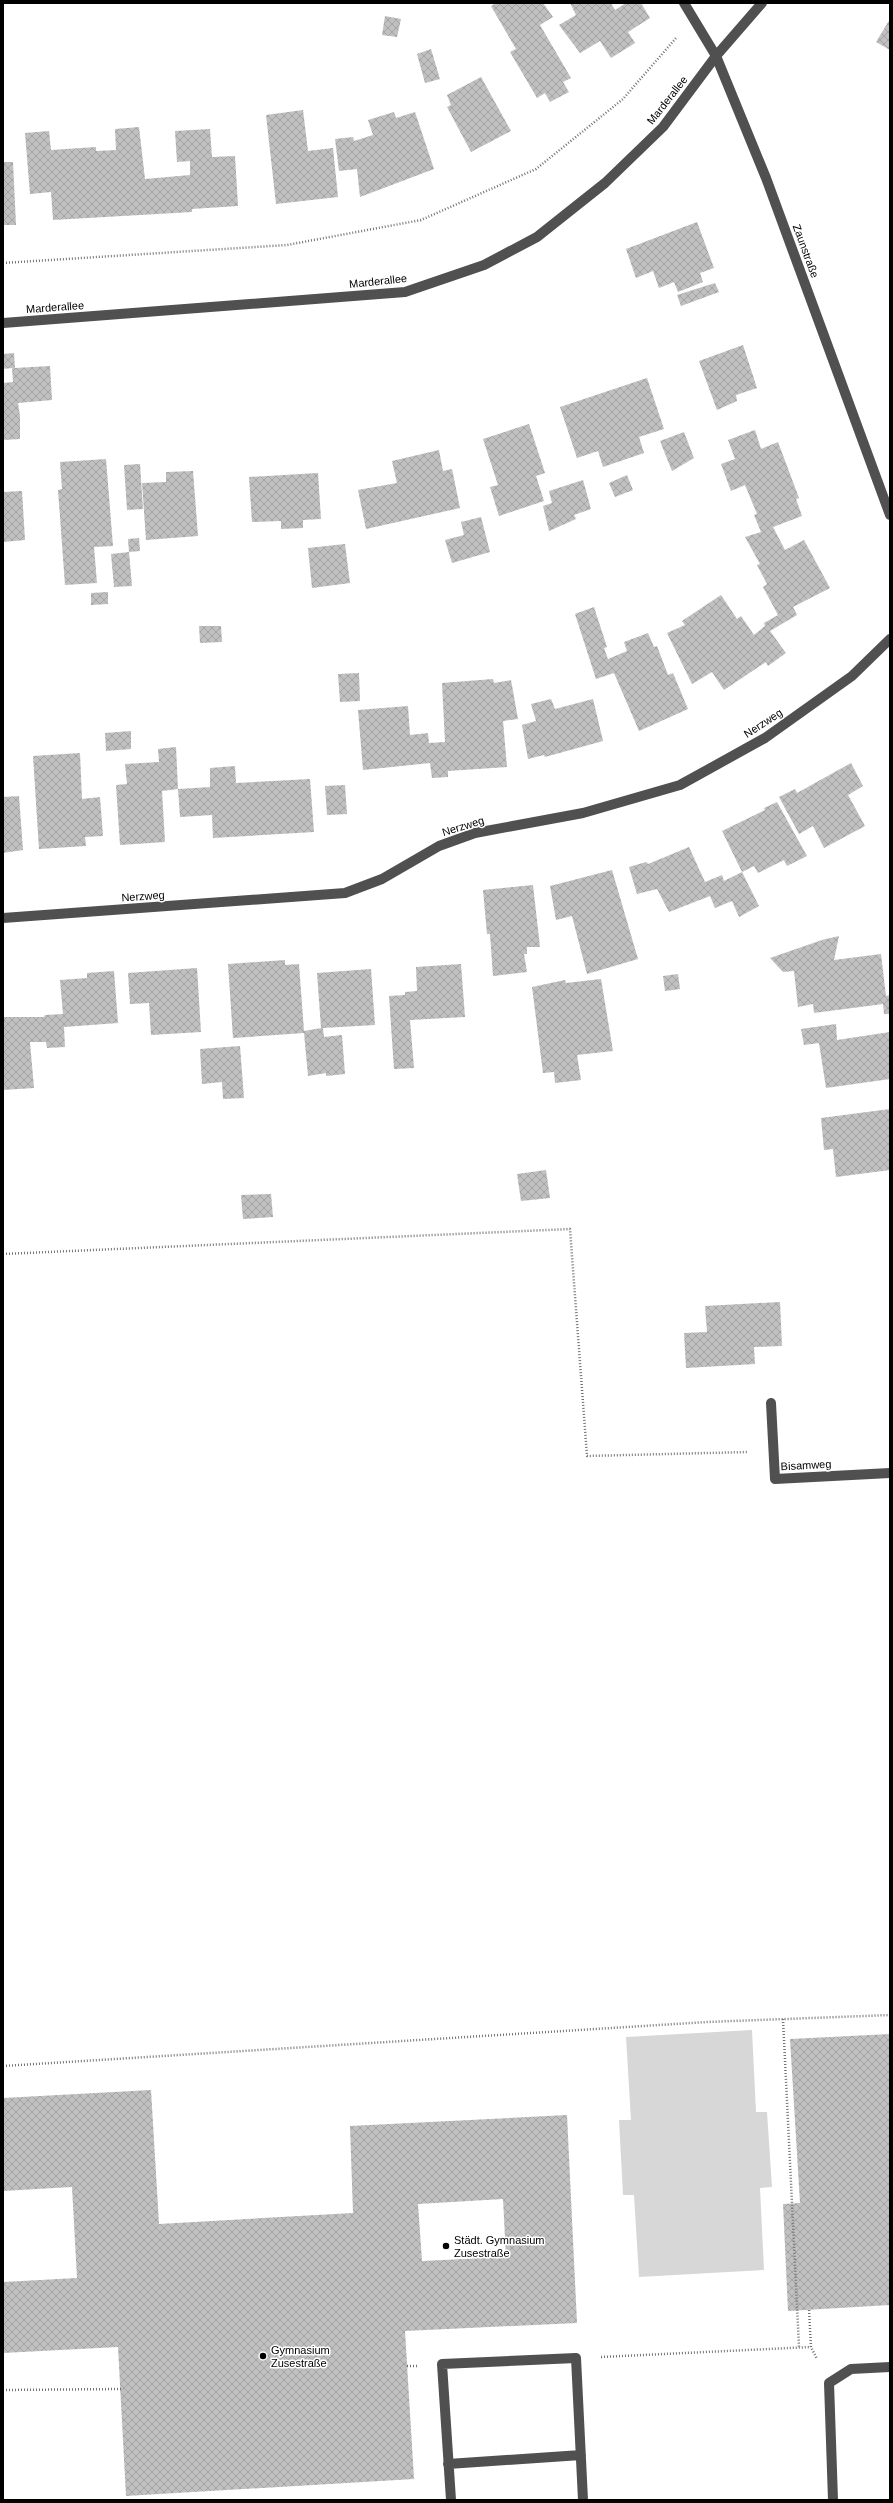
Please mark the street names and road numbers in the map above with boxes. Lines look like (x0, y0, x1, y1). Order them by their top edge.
street label: Marderallee (644, 73, 690, 127)
street label: Zaunstraße (791, 223, 821, 279)
street label: Marderallee (348, 272, 408, 290)
street label: Marderallee (26, 299, 84, 315)
street label: Nerzweg (742, 706, 784, 740)
street label: Nerzweg (440, 814, 486, 838)
street label: Nerzweg (121, 889, 165, 903)
street label: Bisamweg (780, 1458, 832, 1472)

